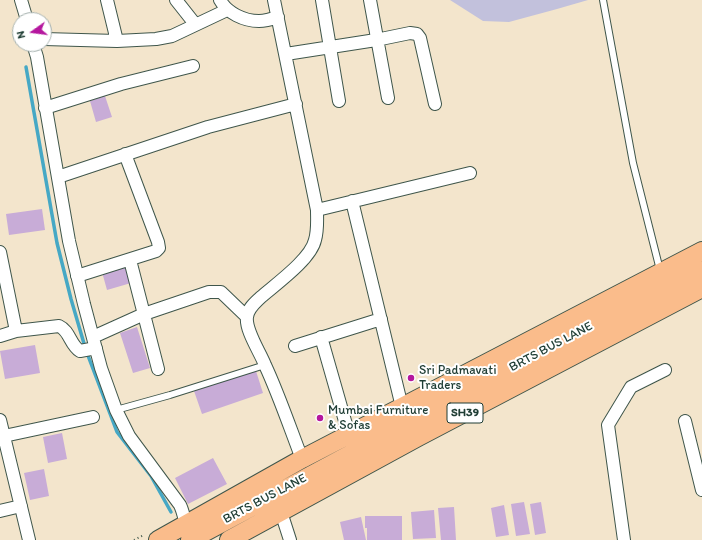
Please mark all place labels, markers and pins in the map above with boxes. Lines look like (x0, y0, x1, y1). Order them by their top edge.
place label: Sri Padmavati Traders (419, 363, 497, 394)
marker: Sri Padmavati Traders (406, 373, 416, 383)
place label: Mumbai Furniture & Sofas (328, 403, 428, 434)
marker: Mumbai Furniture & Sofas (315, 413, 325, 423)

